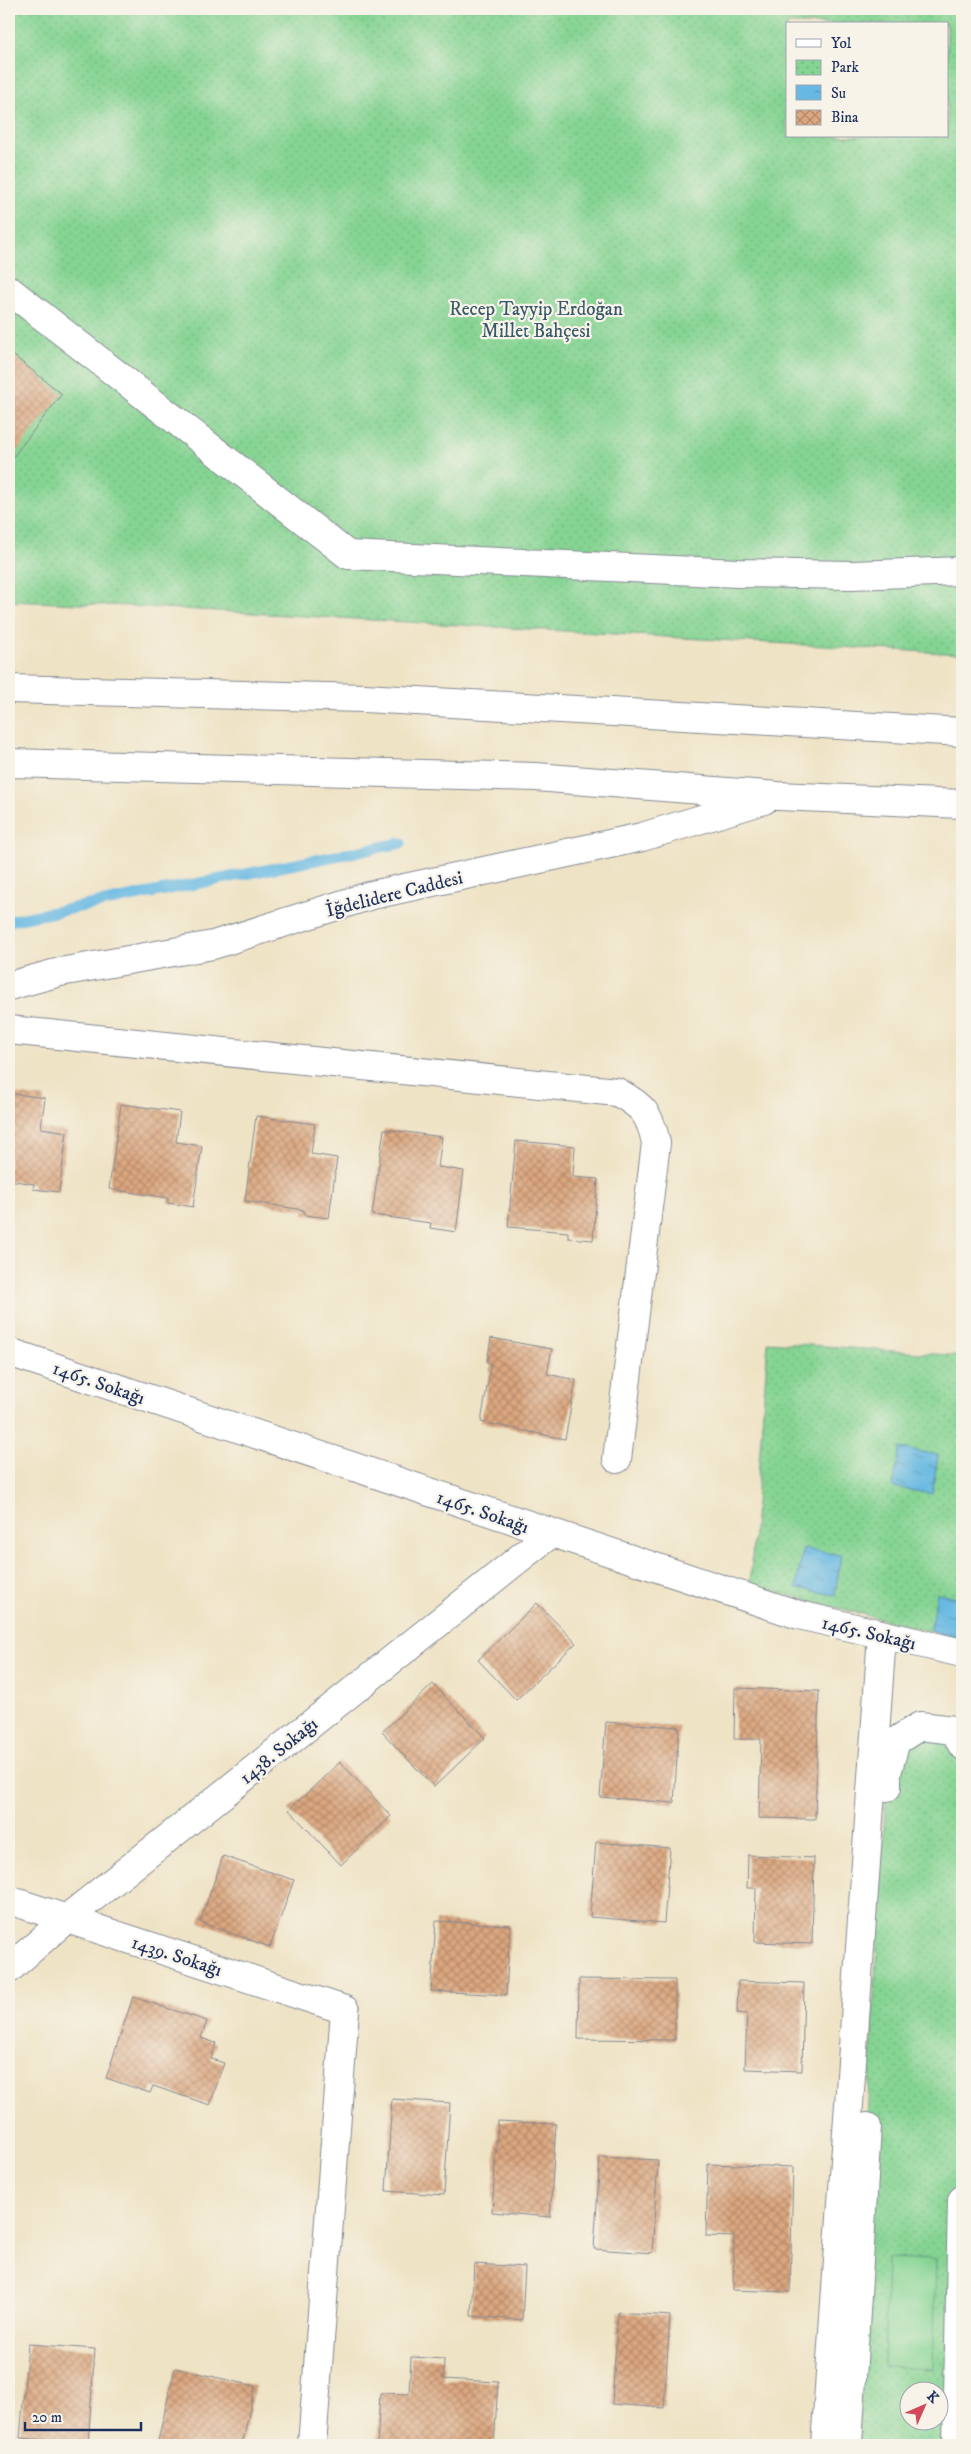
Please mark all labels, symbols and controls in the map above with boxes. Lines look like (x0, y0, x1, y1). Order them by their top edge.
legend (786, 22, 948, 138)
text: Yol (831, 34, 852, 53)
text: Park (831, 58, 860, 77)
text: Su (831, 84, 846, 103)
text: Bina (831, 108, 859, 127)
park label: Recep Tayyip Erdoğan Millet Bahçesi (449, 298, 623, 343)
street label: İğdelidere Caddesi (323, 865, 465, 923)
street label: 1465. Sokağı (49, 1357, 148, 1410)
street label: 1465. Sokağı (433, 1486, 532, 1539)
street label: 1465. Sokağı (819, 1611, 918, 1655)
street label: 1438. Sokağı (235, 1713, 323, 1790)
street label: 1439. Sokağı (128, 1931, 225, 1982)
north arrow (898, 2382, 948, 2432)
text: K (923, 2388, 943, 2408)
scale bar (25, 2399, 141, 2431)
text: 20 m (32, 2408, 62, 2427)

